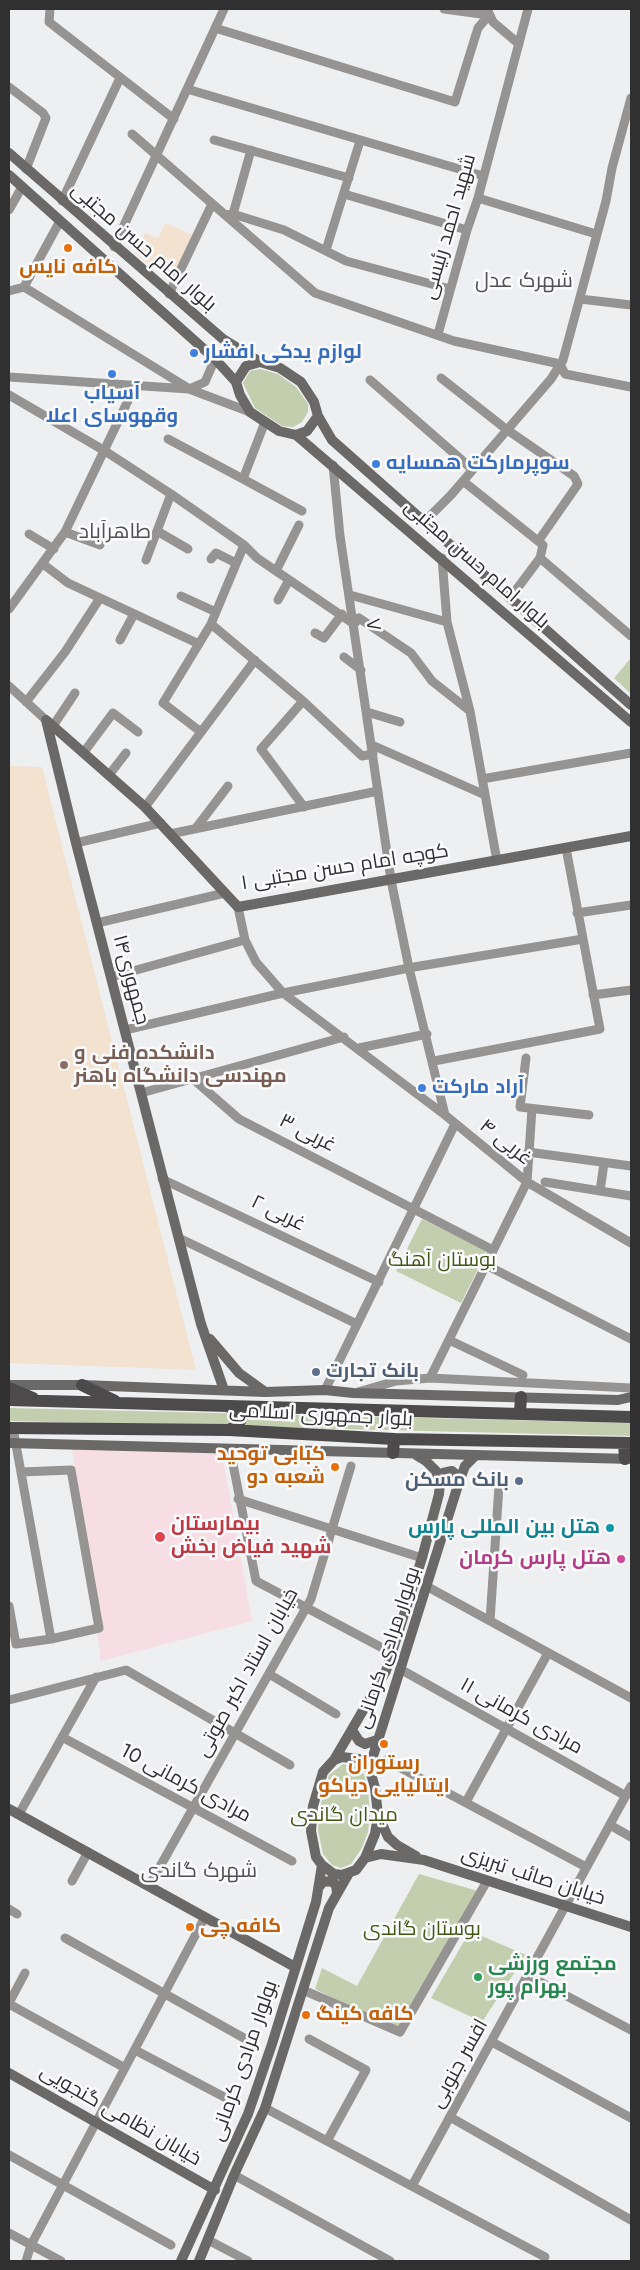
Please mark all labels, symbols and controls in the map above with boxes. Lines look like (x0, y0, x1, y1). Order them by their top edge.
street label: شهید احمد رئیسی (418, 151, 482, 303)
street label: بلوار امام حسن مجتبی (65, 178, 221, 318)
marker: کافه نایس (62, 242, 74, 254)
place label: کافه نایس (19, 256, 117, 280)
district label: شهرک عدل (475, 269, 573, 295)
place label: لوازم یدکی افشار (204, 341, 362, 365)
marker: لوازم یدکی افشار (188, 347, 200, 359)
marker: آسیاب وقهوسای اعلا (106, 368, 118, 380)
place label: آسیاب وقهوسای اعلا (46, 382, 178, 429)
place label: سوپرمارکت همسایه (386, 452, 570, 476)
marker: سوپرمارکت همسایه (370, 458, 382, 470)
street label: بلوار امام حسن مجتبی (398, 495, 554, 635)
district label: طاهرآباد (79, 520, 151, 546)
street label: ۷ (359, 617, 385, 633)
street label: کوچه امام حسن مجتبی ۱ (240, 840, 450, 896)
street label: جمهوری۱۴ (107, 932, 153, 1028)
place label: دانشکده فنی و مهندسی دانشگاه باهنر (74, 1042, 287, 1089)
marker: دانشکده فنی و مهندسی دانشگاه باهنر (58, 1059, 70, 1071)
place label: آراد مارکت (432, 1076, 524, 1100)
marker: آراد مارکت (416, 1082, 428, 1094)
street label: ۳ غربی (275, 1110, 339, 1158)
street label: ۴ غربی (474, 1115, 536, 1171)
street label: ۲ غربی (247, 1191, 309, 1237)
park label: بوستان آهنگ (388, 1249, 496, 1273)
place label: بانک تجارت (326, 1360, 419, 1384)
marker: بانک تجارت (310, 1366, 322, 1378)
street label: بلوار جمهوری اسلامی (228, 1399, 414, 1433)
place label: کبابی توحید شعبه دو (217, 1443, 325, 1490)
marker: کبابی توحید شعبه دو (329, 1461, 341, 1473)
place label: بانک مسکن (405, 1469, 509, 1493)
marker: بانک مسکن (513, 1475, 525, 1487)
place label: بیمارستان شهید فیاض بخش (171, 1513, 331, 1560)
place label: هتل بین المللی پارس (408, 1516, 600, 1540)
marker: هتل بین المللی پارس (604, 1522, 616, 1534)
marker: بیمارستان شهید فیاض بخش (153, 1530, 167, 1544)
place label: هتل پارس کرمان (459, 1547, 611, 1571)
marker: هتل پارس کرمان (615, 1553, 627, 1565)
street label: بولوار مرادی کرمانی (352, 1564, 426, 1732)
street label: خیابان استاد اکبر صوتی (192, 1584, 304, 1762)
street label: مرادی کرمانی ۱۱ (456, 1673, 586, 1761)
marker: رستوران ایتالیایی دیاکو (378, 1738, 390, 1750)
street label: مرادی کرمانی 10 (115, 1739, 255, 1829)
place label: رستوران ایتالیایی دیاکو (318, 1752, 450, 1799)
park label: میدان گاندی (290, 1804, 398, 1828)
street label: خیابان صائب تبریزی (458, 1842, 608, 1912)
district label: شهرک گاندی (141, 1859, 257, 1885)
place label: کافه چی (200, 1915, 281, 1939)
park label: بوستان گاندی (363, 1918, 481, 1942)
marker: کافه چی (184, 1921, 196, 1933)
place label: مجتمع ورزشی بهرام پور (488, 1953, 617, 2000)
marker: مجتمع ورزشی بهرام پور (472, 1971, 484, 1983)
street label: بولوار مرادی کرمانی (206, 1977, 284, 2145)
place label: کافه کینگ (316, 2003, 413, 2027)
marker: کافه کینگ (300, 2009, 312, 2021)
street label: افسر جنوبی (426, 2015, 494, 2113)
street label: خیابان نظامی گنجویی (35, 2060, 205, 2172)

